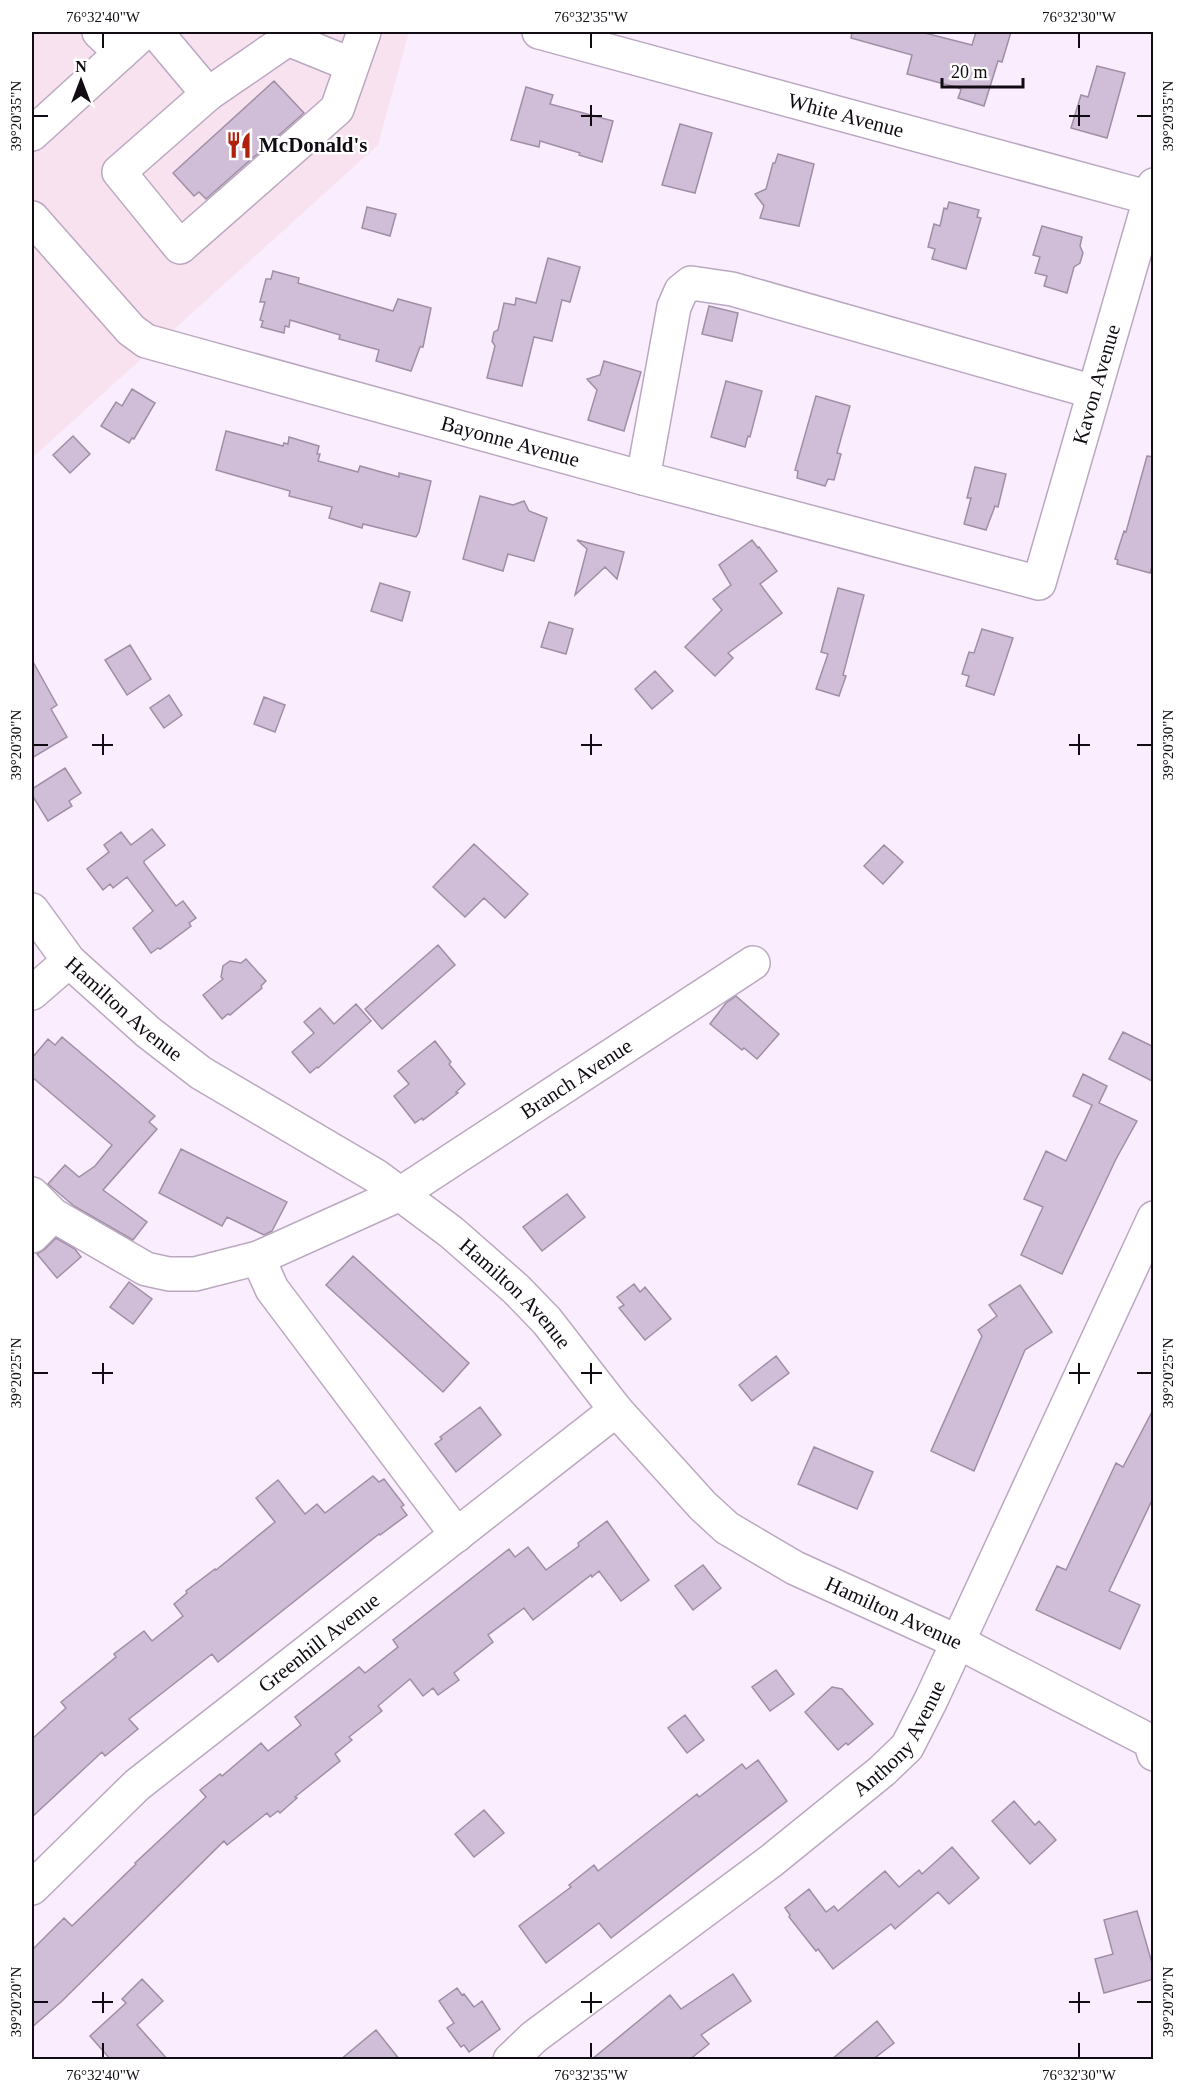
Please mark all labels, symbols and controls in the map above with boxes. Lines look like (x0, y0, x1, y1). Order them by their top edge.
text: 76°32'40"W (66, 9, 141, 25)
text: 76°32'35"W (554, 9, 629, 25)
text: 76°32'30"W (1042, 9, 1117, 25)
north arrow (51, 51, 111, 111)
scale bar (942, 51, 1023, 89)
text: N (75, 58, 87, 75)
text: 20 m (951, 62, 988, 82)
text: 39°20'35"N (8, 81, 24, 151)
text: 39°20'35"N (1160, 81, 1176, 151)
street label: White Avenue (785, 88, 907, 143)
restaurant icon: McDonald's (224, 130, 254, 160)
place label: McDonald's (259, 133, 368, 157)
street label: Kavon Avenue (1068, 322, 1125, 447)
street label: Bayonne Avenue (438, 411, 582, 472)
text: 39°20'30"N (8, 710, 24, 780)
text: 39°20'30"N (1160, 710, 1176, 780)
street label: Hamilton Avenue (61, 952, 187, 1066)
street label: Branch Avenue (516, 1034, 636, 1124)
street label: Hamilton Avenue (455, 1233, 576, 1353)
text: 39°20'25"N (8, 1338, 24, 1408)
text: 39°20'25"N (1160, 1338, 1176, 1408)
street label: Hamilton Avenue (822, 1571, 966, 1654)
street label: Greenhill Avenue (253, 1588, 384, 1697)
street label: Anthony Avenue (848, 1677, 950, 1802)
text: 39°20'20"N (8, 1967, 24, 2037)
text: 39°20'20"N (1160, 1967, 1176, 2037)
text: 76°32'40"W (66, 2067, 141, 2083)
text: 76°32'35"W (554, 2067, 629, 2083)
text: 76°32'30"W (1042, 2067, 1117, 2083)

